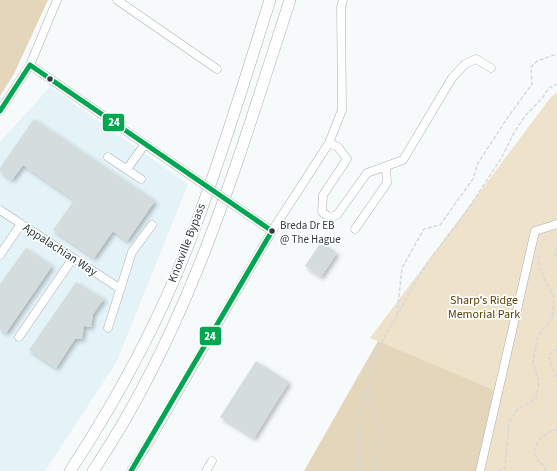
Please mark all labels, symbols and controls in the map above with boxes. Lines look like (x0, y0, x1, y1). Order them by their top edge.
unlabelled marker (45, 74, 55, 84)
line badge: 24 (102, 113, 125, 132)
text: 24 (108, 115, 120, 130)
street label: Knoxville Bypass (164, 201, 210, 285)
place label: Breda Dr EB @ The Hague (280, 218, 341, 247)
street label: Appalachian Way (19, 220, 101, 281)
marker: Breda Dr EB @ The Hague (267, 226, 277, 236)
park label: Sharp's Ridge Memorial Park (448, 292, 520, 323)
line badge: 24 (199, 326, 222, 346)
text: 24 (204, 329, 216, 344)

